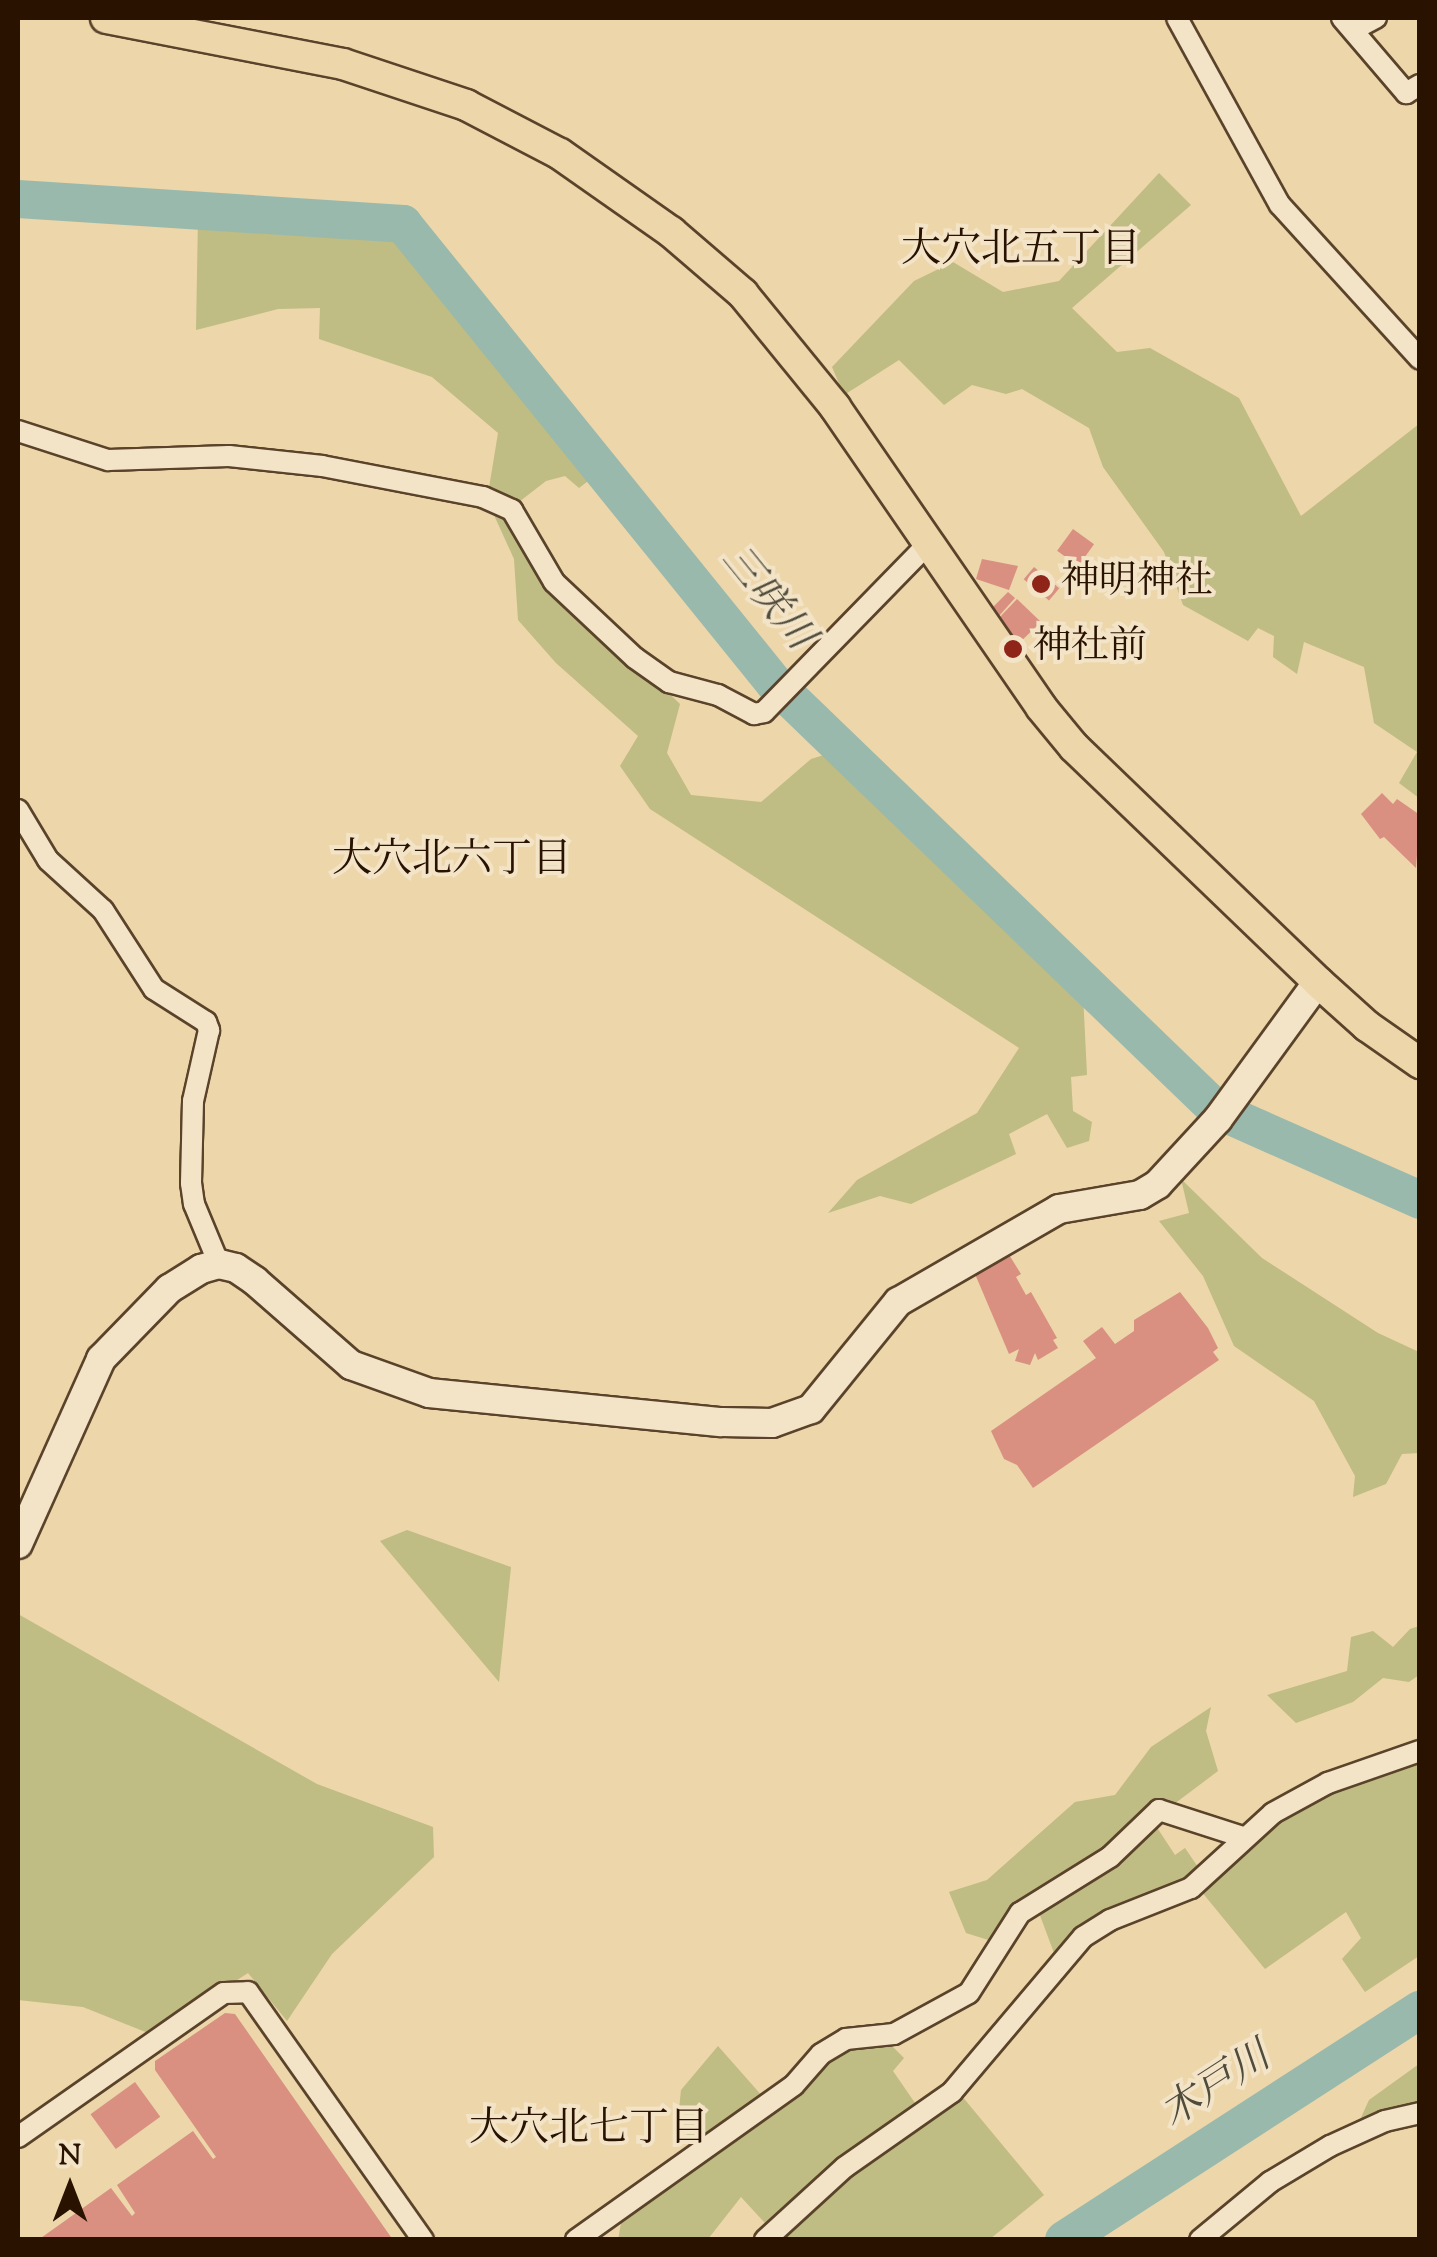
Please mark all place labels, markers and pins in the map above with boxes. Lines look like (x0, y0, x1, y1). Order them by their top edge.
place label: 神明神社 (1061, 561, 1213, 607)
marker: 神明神社 (1030, 573, 1052, 595)
place label: 神社前 (1033, 626, 1147, 672)
marker: 神社前 (1002, 638, 1024, 660)

